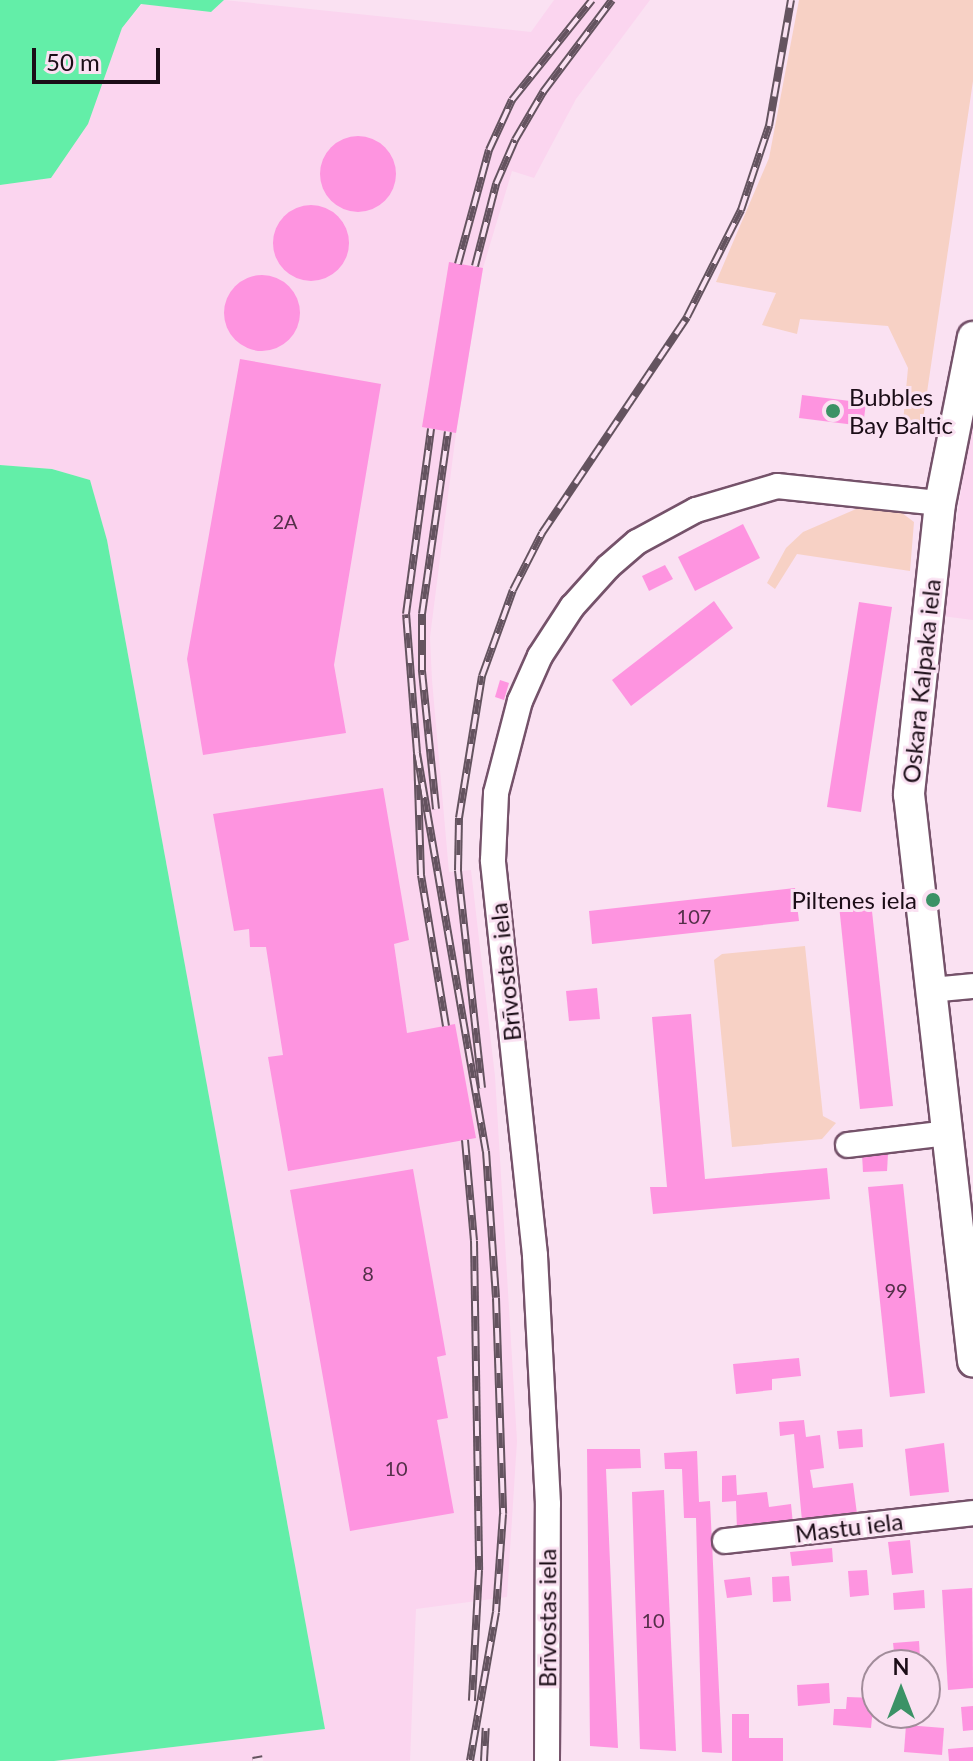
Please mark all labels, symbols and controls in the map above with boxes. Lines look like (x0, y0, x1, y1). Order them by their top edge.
scale bar (36, 32, 164, 82)
text: 50 m (46, 47, 100, 76)
place label: Bubbles Bay Baltic (849, 383, 954, 439)
marker: Bubbles Bay Baltic (824, 402, 842, 420)
house number: 2A (272, 509, 298, 533)
street label: Oskara Kalpaka iela (896, 577, 946, 785)
place label: Piltenes iela (791, 886, 917, 914)
marker: Piltenes iela (924, 891, 942, 909)
street label: Brīvostas iela (483, 901, 527, 1043)
house number: 107 (677, 904, 711, 928)
house number: 8 (362, 1261, 374, 1285)
house number: 99 (884, 1278, 908, 1302)
house number: 10 (384, 1456, 408, 1480)
street label: Mastu iela (793, 1506, 905, 1548)
street label: Brīvostas iela (533, 1549, 561, 1687)
house number: 10 (641, 1608, 665, 1632)
north arrow (861, 1649, 941, 1729)
text: N (893, 1653, 909, 1680)

